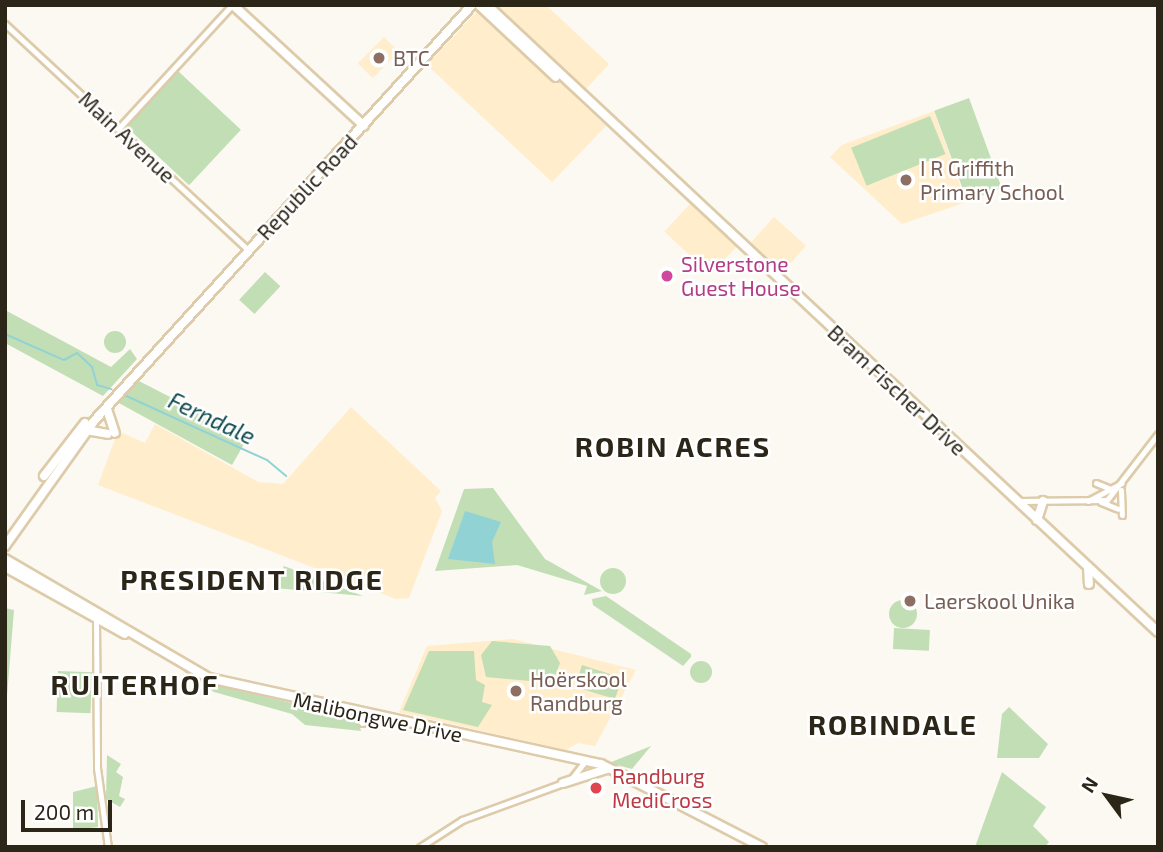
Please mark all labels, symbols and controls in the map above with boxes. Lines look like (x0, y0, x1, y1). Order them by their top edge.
place label: BTC (393, 45, 430, 71)
marker: BTC (371, 50, 387, 66)
street label: Main Avenue (74, 86, 180, 188)
street label: Republic Road (252, 129, 362, 245)
place label: I R Griffith Primary School (920, 155, 1065, 205)
marker: I R Griffith Primary School (898, 172, 914, 188)
place label: Silverstone Guest House (681, 251, 801, 301)
marker: Silverstone Guest House (659, 268, 675, 284)
street label: Bram Fischer Drive (823, 319, 971, 461)
water label: Ferndale (164, 386, 260, 450)
district label: ROBIN ACRES (576, 429, 770, 463)
district label: PRESIDENT RIDGE (122, 562, 382, 596)
place label: Laerskool Unika (924, 588, 1075, 614)
marker: Laerskool Unika (902, 593, 918, 609)
place label: Hoërskool Randburg (530, 666, 627, 716)
district label: RUITERHOF (52, 667, 218, 701)
marker: Hoërskool Randburg (508, 683, 524, 699)
street label: Malibongwe Drive (291, 687, 465, 747)
district label: ROBINDALE (809, 707, 977, 741)
north arrow (1072, 761, 1142, 831)
place label: Randburg MediCross (612, 763, 712, 813)
text: N (1076, 772, 1102, 796)
marker: Randburg MediCross (586, 778, 606, 798)
scale bar (24, 786, 116, 830)
text: 200 m (34, 799, 94, 824)

